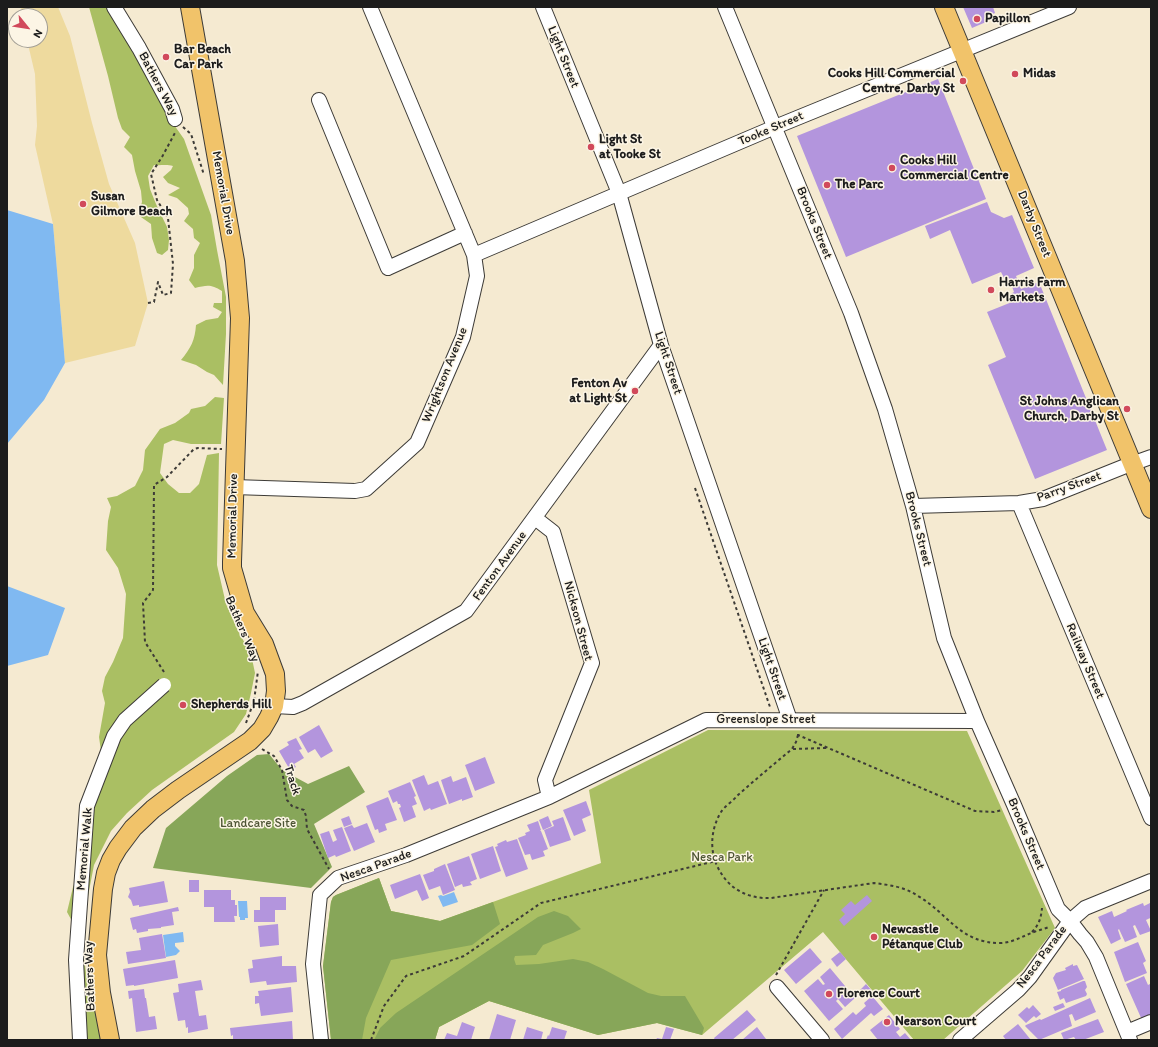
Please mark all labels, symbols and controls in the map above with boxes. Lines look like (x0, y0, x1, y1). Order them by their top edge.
north arrow (8, 8, 48, 48)
place label: Papillon (985, 11, 1030, 27)
marker: Papillon (972, 14, 982, 24)
street label: Light Street (544, 24, 582, 90)
text: N (30, 27, 45, 40)
place label: Bar Beach Car Park (174, 42, 231, 73)
street label: Bathers Way (135, 49, 181, 119)
marker: Bar Beach Car Park (161, 52, 171, 62)
place label: Cooks Hill Commercial Centre, Darby St (828, 66, 955, 97)
place label: Midas (1023, 66, 1056, 82)
marker: Midas (1010, 69, 1020, 79)
marker: Cooks Hill Commercial Centre, Darby St (958, 76, 968, 86)
street label: Tooke Street (736, 108, 806, 150)
place label: Light St at Tooke St (599, 132, 661, 163)
marker: Light St at Tooke St (586, 142, 596, 152)
street label: Memorial Drive (208, 150, 238, 236)
place label: Cooks Hill Commercial Centre (900, 153, 1009, 184)
marker: Cooks Hill Commercial Centre (887, 163, 897, 173)
place label: The Parc (835, 177, 883, 193)
marker: The Parc (822, 180, 832, 190)
street label: Brooks Street (792, 185, 836, 261)
street label: Darby Street (1014, 188, 1054, 260)
place label: Susan Gilmore Beach (91, 189, 172, 220)
marker: Susan Gilmore Beach (78, 199, 88, 209)
place label: Harris Farm Markets (999, 275, 1066, 306)
marker: Harris Farm Markets (986, 285, 996, 295)
street label: Wrightson Avenue (419, 325, 471, 425)
street label: Light Street (650, 330, 686, 396)
place label: Fenton Av at Light St (569, 376, 627, 407)
marker: Fenton Av at Light St (630, 386, 640, 396)
place label: St Johns Anglican Church, Darby St (1020, 394, 1119, 425)
marker: St Johns Anglican Church, Darby St (1122, 404, 1132, 414)
street label: Parry Street (1035, 468, 1103, 506)
street label: Memorial Drive (224, 473, 242, 559)
street label: Brooks Street (901, 490, 935, 568)
street label: Fenton Avenue (470, 528, 530, 604)
street label: Nickson Street (560, 579, 596, 663)
street label: Bathers Way (221, 594, 263, 664)
street label: Railway Street (1062, 621, 1108, 701)
street label: Light Street (754, 636, 790, 702)
place label: Shepherds Hill (191, 697, 272, 713)
marker: Shepherds Hill (178, 700, 188, 710)
street label: Greenslope Street (716, 712, 816, 728)
street label: Track (280, 763, 304, 797)
street label: Brooks Street (1004, 796, 1048, 872)
street label: Memorial Walk (74, 807, 96, 891)
park label: Landcare Site (220, 816, 296, 832)
street label: Nesca Parade (338, 846, 414, 886)
park label: Nesca Park (691, 850, 753, 866)
place label: Newcastle Pétanque Club (882, 922, 963, 953)
street label: Nesca Parade (1013, 923, 1071, 991)
marker: Newcastle Pétanque Club (869, 932, 879, 942)
street label: Bathers Way (81, 941, 99, 1011)
place label: Florence Court (837, 986, 920, 1002)
marker: Florence Court (824, 989, 834, 999)
place label: Nearson Court (895, 1014, 976, 1030)
marker: Nearson Court (882, 1017, 892, 1027)

